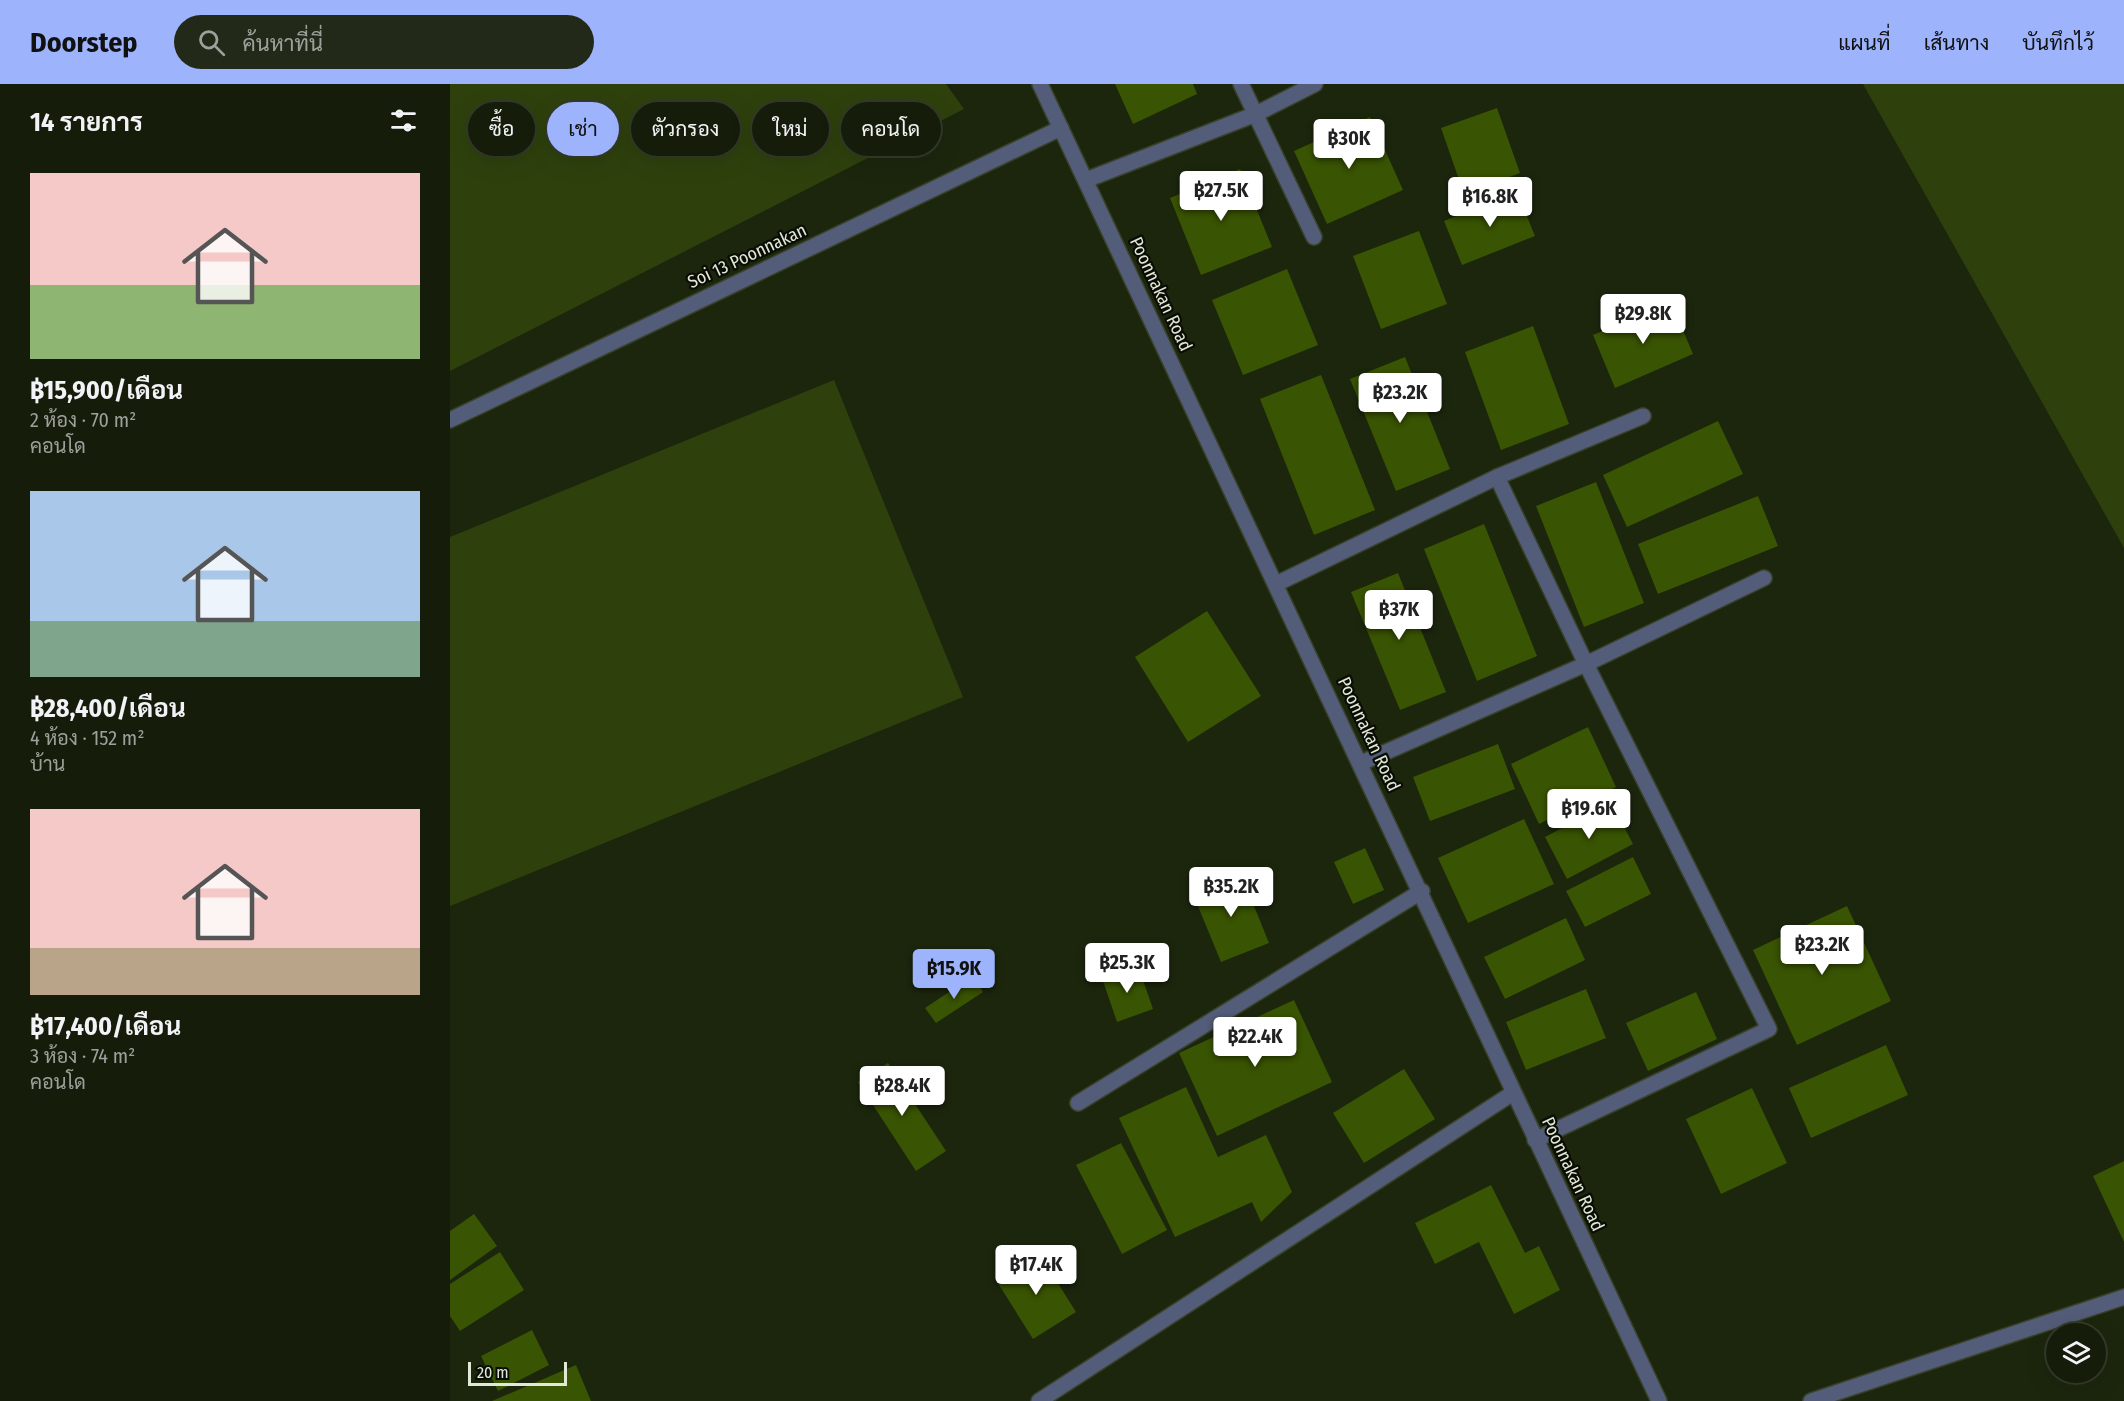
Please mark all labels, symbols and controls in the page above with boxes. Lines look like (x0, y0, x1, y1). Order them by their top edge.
search box (174, 15, 594, 69)
text: Doorstep (30, 26, 138, 59)
icon: search (195, 26, 228, 59)
text: ค้นหาที่นี่ (243, 30, 323, 57)
text: แผนที่ (1838, 30, 1891, 56)
text: เส้นทาง (1924, 30, 1989, 56)
text: บันทึกไว้ (2022, 30, 2094, 56)
chip: ซื้อ (468, 102, 535, 156)
chip: เช่า (547, 102, 619, 156)
chip: ตัวกรอง (631, 102, 740, 156)
chip: ใหม่ (752, 102, 829, 156)
chip: คอนโด (841, 102, 941, 156)
icon: filters (387, 104, 420, 137)
text: 14 รายการ (30, 107, 143, 138)
pin: ฿30K (1313, 119, 1385, 170)
text: ฿30K (1328, 126, 1370, 150)
pin: ฿27.5K (1172, 171, 1270, 222)
pin: ฿16.8K (1441, 177, 1539, 228)
text: ฿27.5K (1194, 178, 1248, 202)
text: ฿16.8K (1462, 184, 1518, 208)
icon: home (171, 212, 279, 320)
street label: Soi 13 Poonnakan (684, 219, 810, 293)
street label: Poonnakan Road (1125, 233, 1197, 355)
pin: ฿29.8K (1594, 294, 1692, 345)
text: ฿29.8K (1615, 301, 1671, 325)
pin: ฿23.2K (1351, 373, 1449, 424)
text: ฿15,900/เดือน (30, 375, 183, 406)
text: ฿23.2K (1373, 380, 1427, 404)
text: 2 ห้อง · 70 m² (30, 408, 136, 432)
text: คอนโด (30, 434, 86, 458)
icon: home (171, 530, 279, 638)
pin: ฿37K (1363, 590, 1435, 641)
text: ฿37K (1379, 597, 1419, 621)
street label: Poonnakan Road (1333, 673, 1405, 795)
text: ฿28,400/เดือน (30, 693, 186, 724)
text: 4 ห้อง · 152 m² (30, 726, 144, 750)
text: บ้าน (30, 752, 65, 776)
pin: ฿19.6K (1540, 789, 1638, 840)
text: ฿19.6K (1561, 796, 1617, 820)
icon: home (171, 848, 279, 956)
pin: ฿35.2K (1182, 867, 1280, 918)
text: ฿35.2K (1203, 874, 1259, 898)
pin: ฿23.2K (1773, 925, 1871, 976)
text: ฿23.2K (1795, 932, 1849, 956)
pin: ฿25.3K (1078, 943, 1176, 994)
pin: ฿15.9K (905, 949, 1003, 1000)
text: ฿25.3K (1099, 950, 1155, 974)
text: ฿15.9K (927, 956, 981, 980)
text: ฿17,400/เดือน (30, 1011, 181, 1042)
pin: ฿22.4K (1206, 1017, 1304, 1068)
text: ฿22.4K (1227, 1024, 1283, 1048)
text: 3 ห้อง · 74 m² (30, 1044, 135, 1068)
pin: ฿28.4K (853, 1066, 951, 1117)
text: คอนโด (30, 1070, 86, 1094)
text: ฿28.4K (874, 1073, 930, 1097)
street label: Poonnakan Road (1537, 1113, 1609, 1235)
pin: ฿17.4K (987, 1245, 1085, 1296)
text: ฿17.4K (1009, 1252, 1063, 1276)
map controls (2046, 1323, 2106, 1383)
button: layers (2046, 1323, 2106, 1383)
scale bar (468, 1359, 567, 1386)
text: 20 m (477, 1363, 508, 1382)

